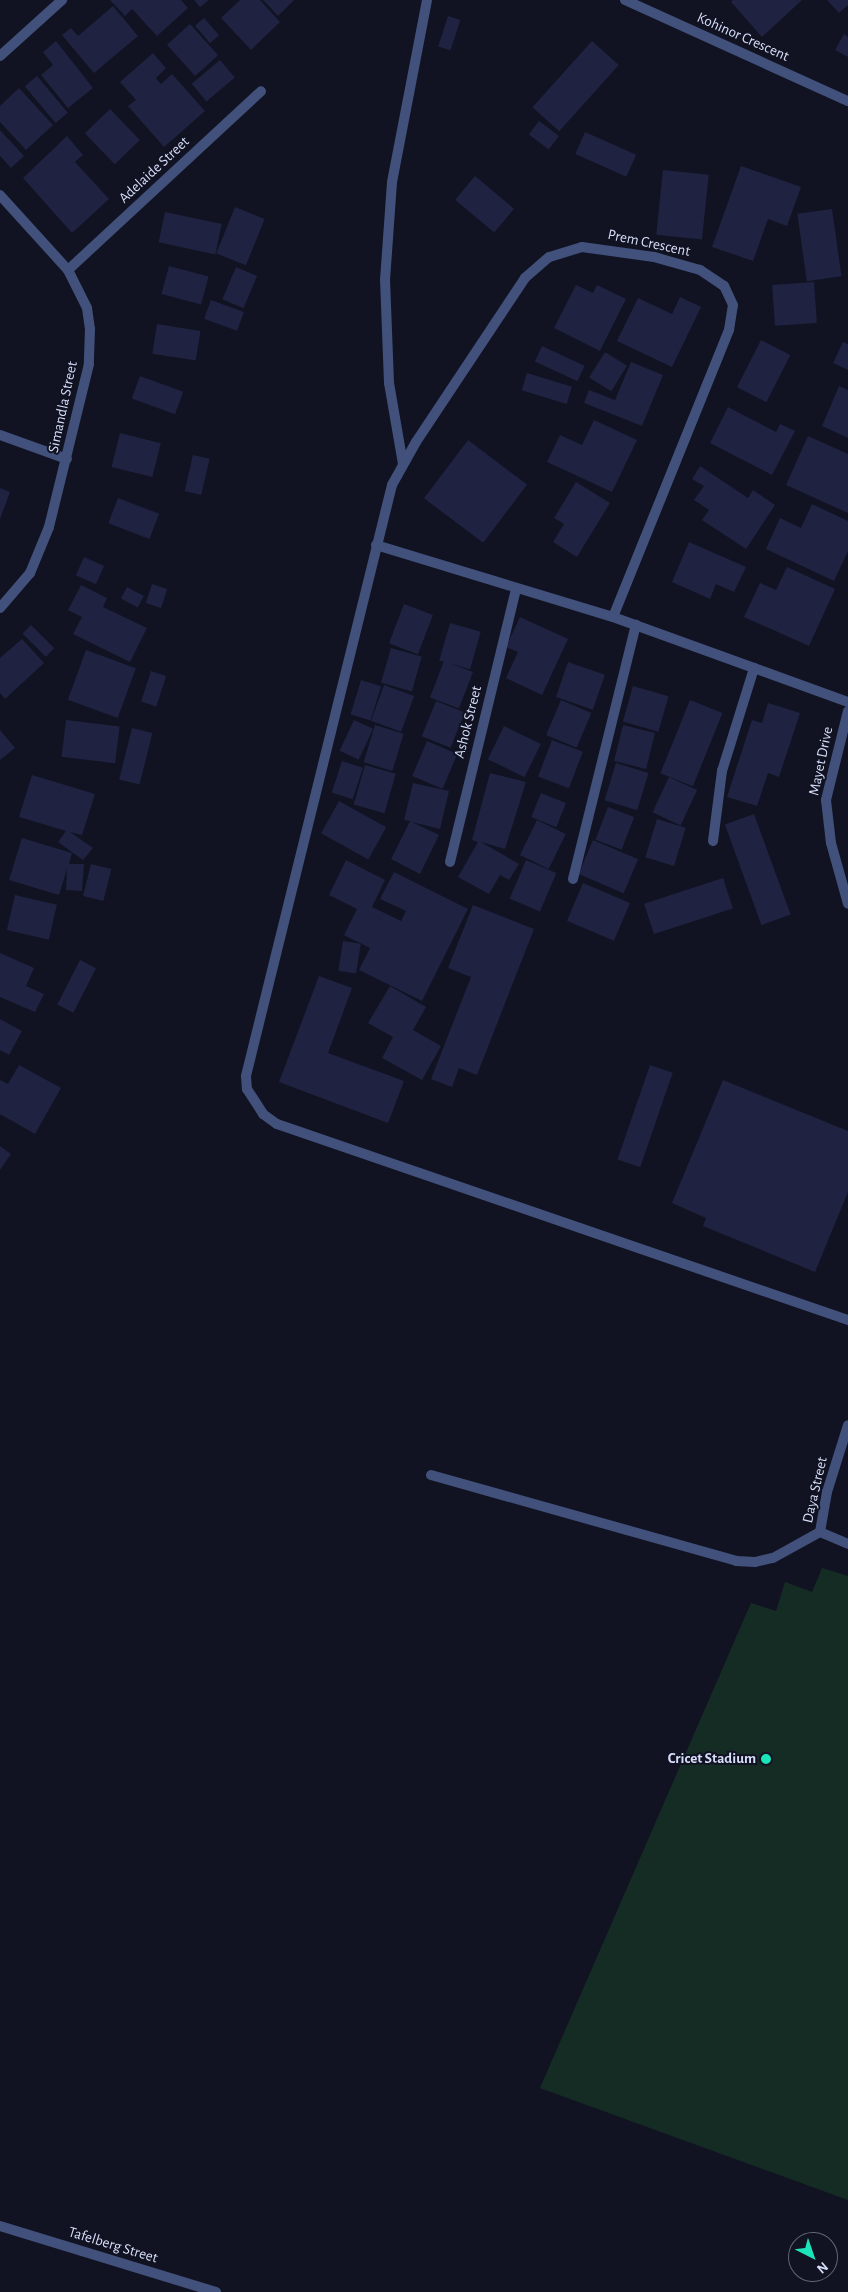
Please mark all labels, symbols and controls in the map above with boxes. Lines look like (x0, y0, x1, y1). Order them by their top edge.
street label: Kohinor Crescent (694, 9, 792, 65)
street label: Adelaide Street (115, 133, 193, 207)
street label: Prem Crescent (606, 225, 692, 261)
street label: Simandla Street (44, 359, 82, 455)
street label: Ashok Street (450, 684, 486, 760)
street label: Mayet Drive (805, 725, 837, 797)
street label: Daya Street (799, 1455, 831, 1525)
place label: Cricet Stadium (668, 1750, 756, 1768)
marker: Cricet Stadium (760, 1753, 772, 1765)
street label: Tafelberg Street (66, 2223, 160, 2267)
north arrow (788, 2232, 838, 2282)
text: N (814, 2259, 830, 2276)

